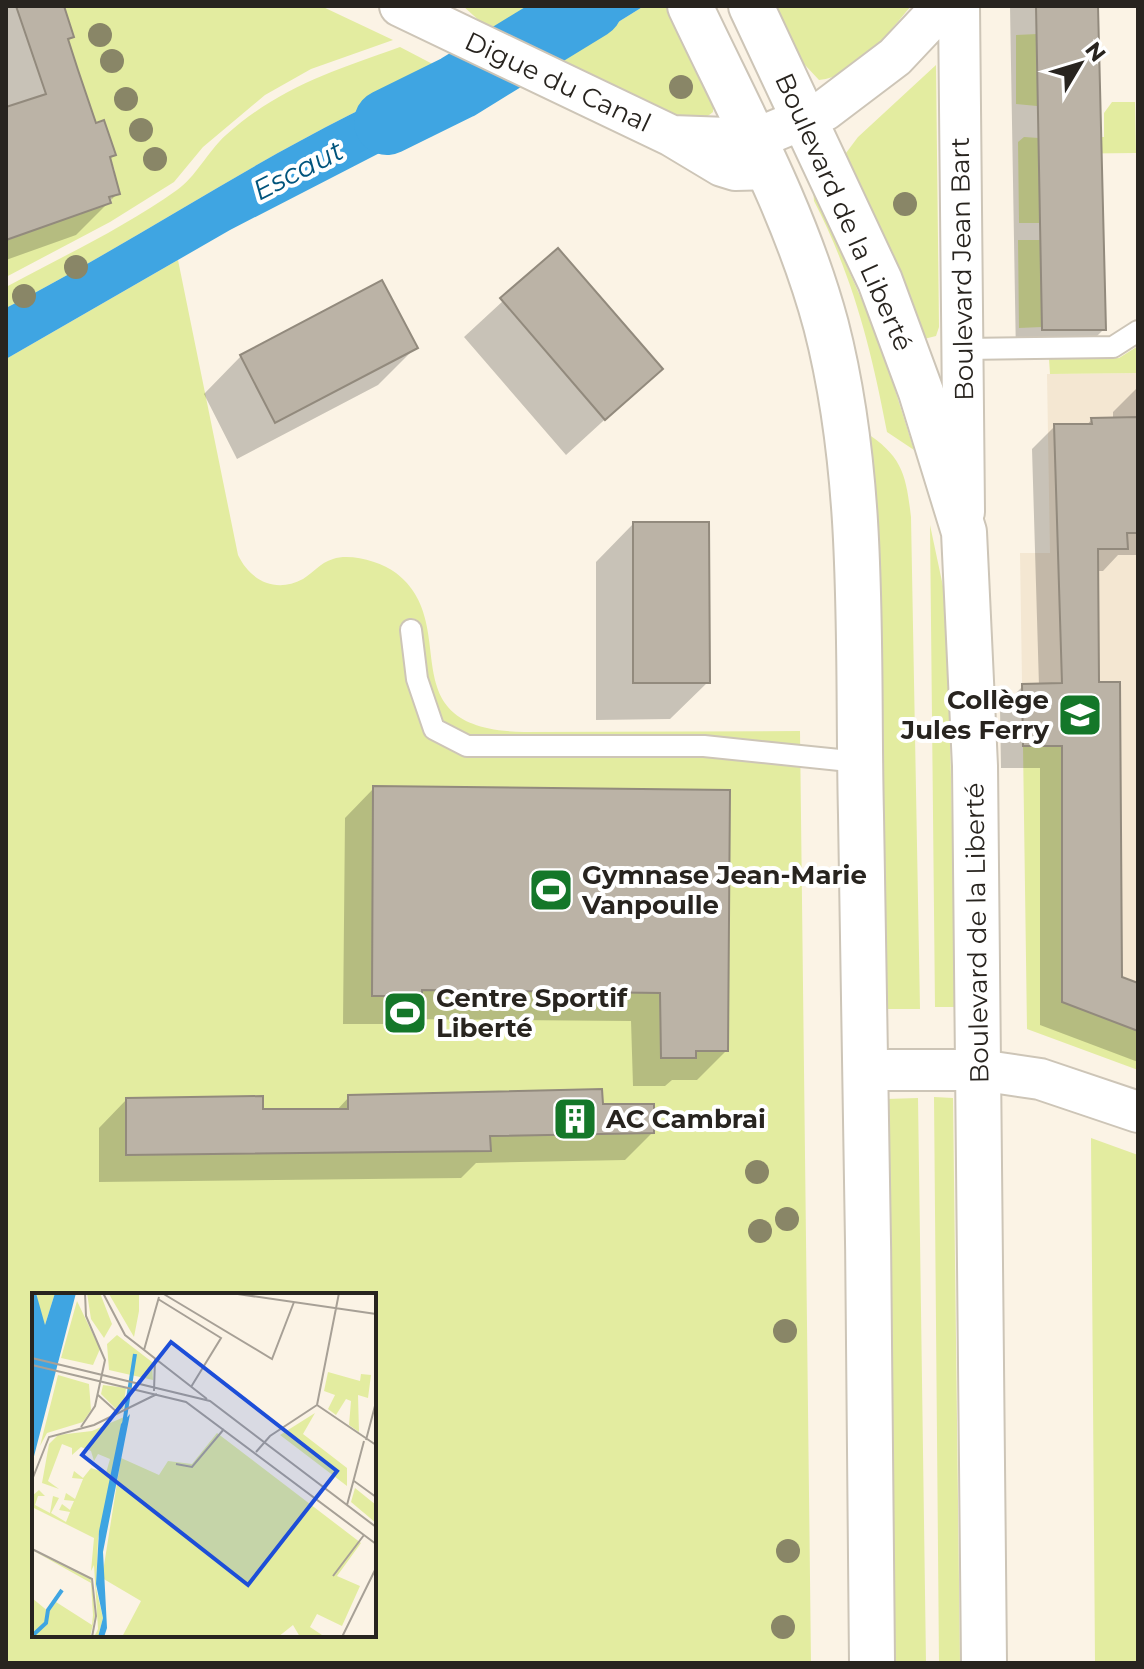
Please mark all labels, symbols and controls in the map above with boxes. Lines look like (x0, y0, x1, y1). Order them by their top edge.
north arrow (1040, 24, 1120, 104)
street label: Digue du Canal (460, 25, 656, 139)
text: N (1079, 37, 1111, 67)
street label: Boulevard de la Liberté (768, 68, 920, 356)
water label: Escaut (247, 133, 349, 207)
street label: Boulevard Jean Bart (944, 137, 980, 401)
place label: Collège Jules Ferry (900, 684, 1049, 746)
school or university icon: Collège Jules Ferry (1056, 691, 1104, 739)
street label: Boulevard de la Liberté (958, 782, 996, 1084)
place label: Gymnase Jean-Marie Vanpoulle (581, 859, 867, 921)
sports icon: Gymnase Jean-Marie Vanpoulle (527, 866, 575, 914)
place label: Centre Sportif Liberté (436, 982, 628, 1044)
sports icon: Centre Sportif Liberté (381, 989, 429, 1037)
building icon: AC Cambrai (551, 1095, 599, 1143)
place label: AC Cambrai (605, 1103, 766, 1135)
inset map (32, 1293, 376, 1637)

